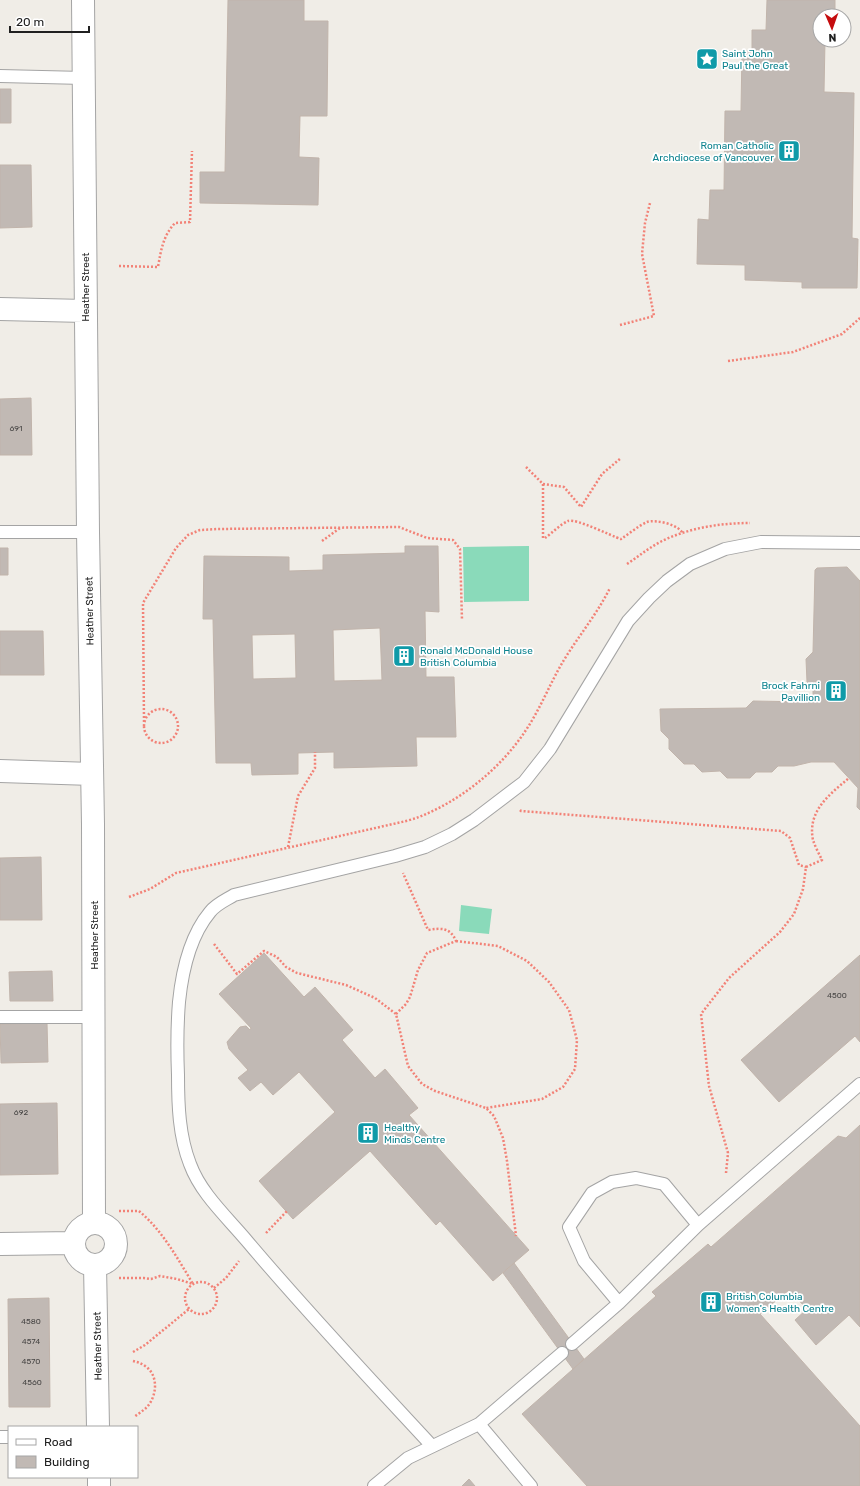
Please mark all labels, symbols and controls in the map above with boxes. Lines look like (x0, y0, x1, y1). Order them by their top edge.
scale bar (10, 8, 89, 34)
north arrow (812, 8, 852, 48)
text: 20 m (16, 15, 44, 29)
text: N (828, 31, 837, 44)
place icon: Saint John Paul the Great (694, 46, 720, 72)
place label: Saint John Paul the Great (722, 48, 788, 72)
building icon: Roman Catholic Archdiocese of Vancouver (776, 138, 802, 164)
place label: Roman Catholic Archdiocese of Vancouver (653, 140, 774, 164)
street label: Heather Street (80, 253, 92, 321)
house number: 691 (10, 424, 23, 433)
street label: Heather Street (83, 576, 97, 645)
building icon: Ronald McDonald House British Columbia (391, 643, 417, 669)
place label: Ronald McDonald House British Columbia (420, 645, 533, 669)
building icon: Brock Fahrni Pavillion (823, 678, 849, 704)
place label: Brock Fahrni Pavillion (761, 680, 820, 704)
street label: Heather Street (89, 901, 101, 969)
house number: 4500 (827, 991, 847, 1000)
house number: 692 (14, 1108, 28, 1117)
building icon: Healthy Minds Centre (355, 1120, 381, 1146)
place label: Healthy Minds Centre (384, 1122, 446, 1146)
building icon: British Columbia Women's Health Centre (698, 1289, 724, 1315)
place label: British Columbia Women's Health Centre (726, 1291, 834, 1315)
street label: Heather Street (91, 1311, 105, 1380)
house number: 4580 (21, 1317, 41, 1326)
house number: 4574 (22, 1337, 40, 1346)
house number: 4570 (22, 1357, 40, 1366)
house number: 4560 (22, 1378, 42, 1387)
legend (8, 1426, 138, 1478)
text: Road (44, 1435, 72, 1449)
text: Building (44, 1455, 90, 1469)

